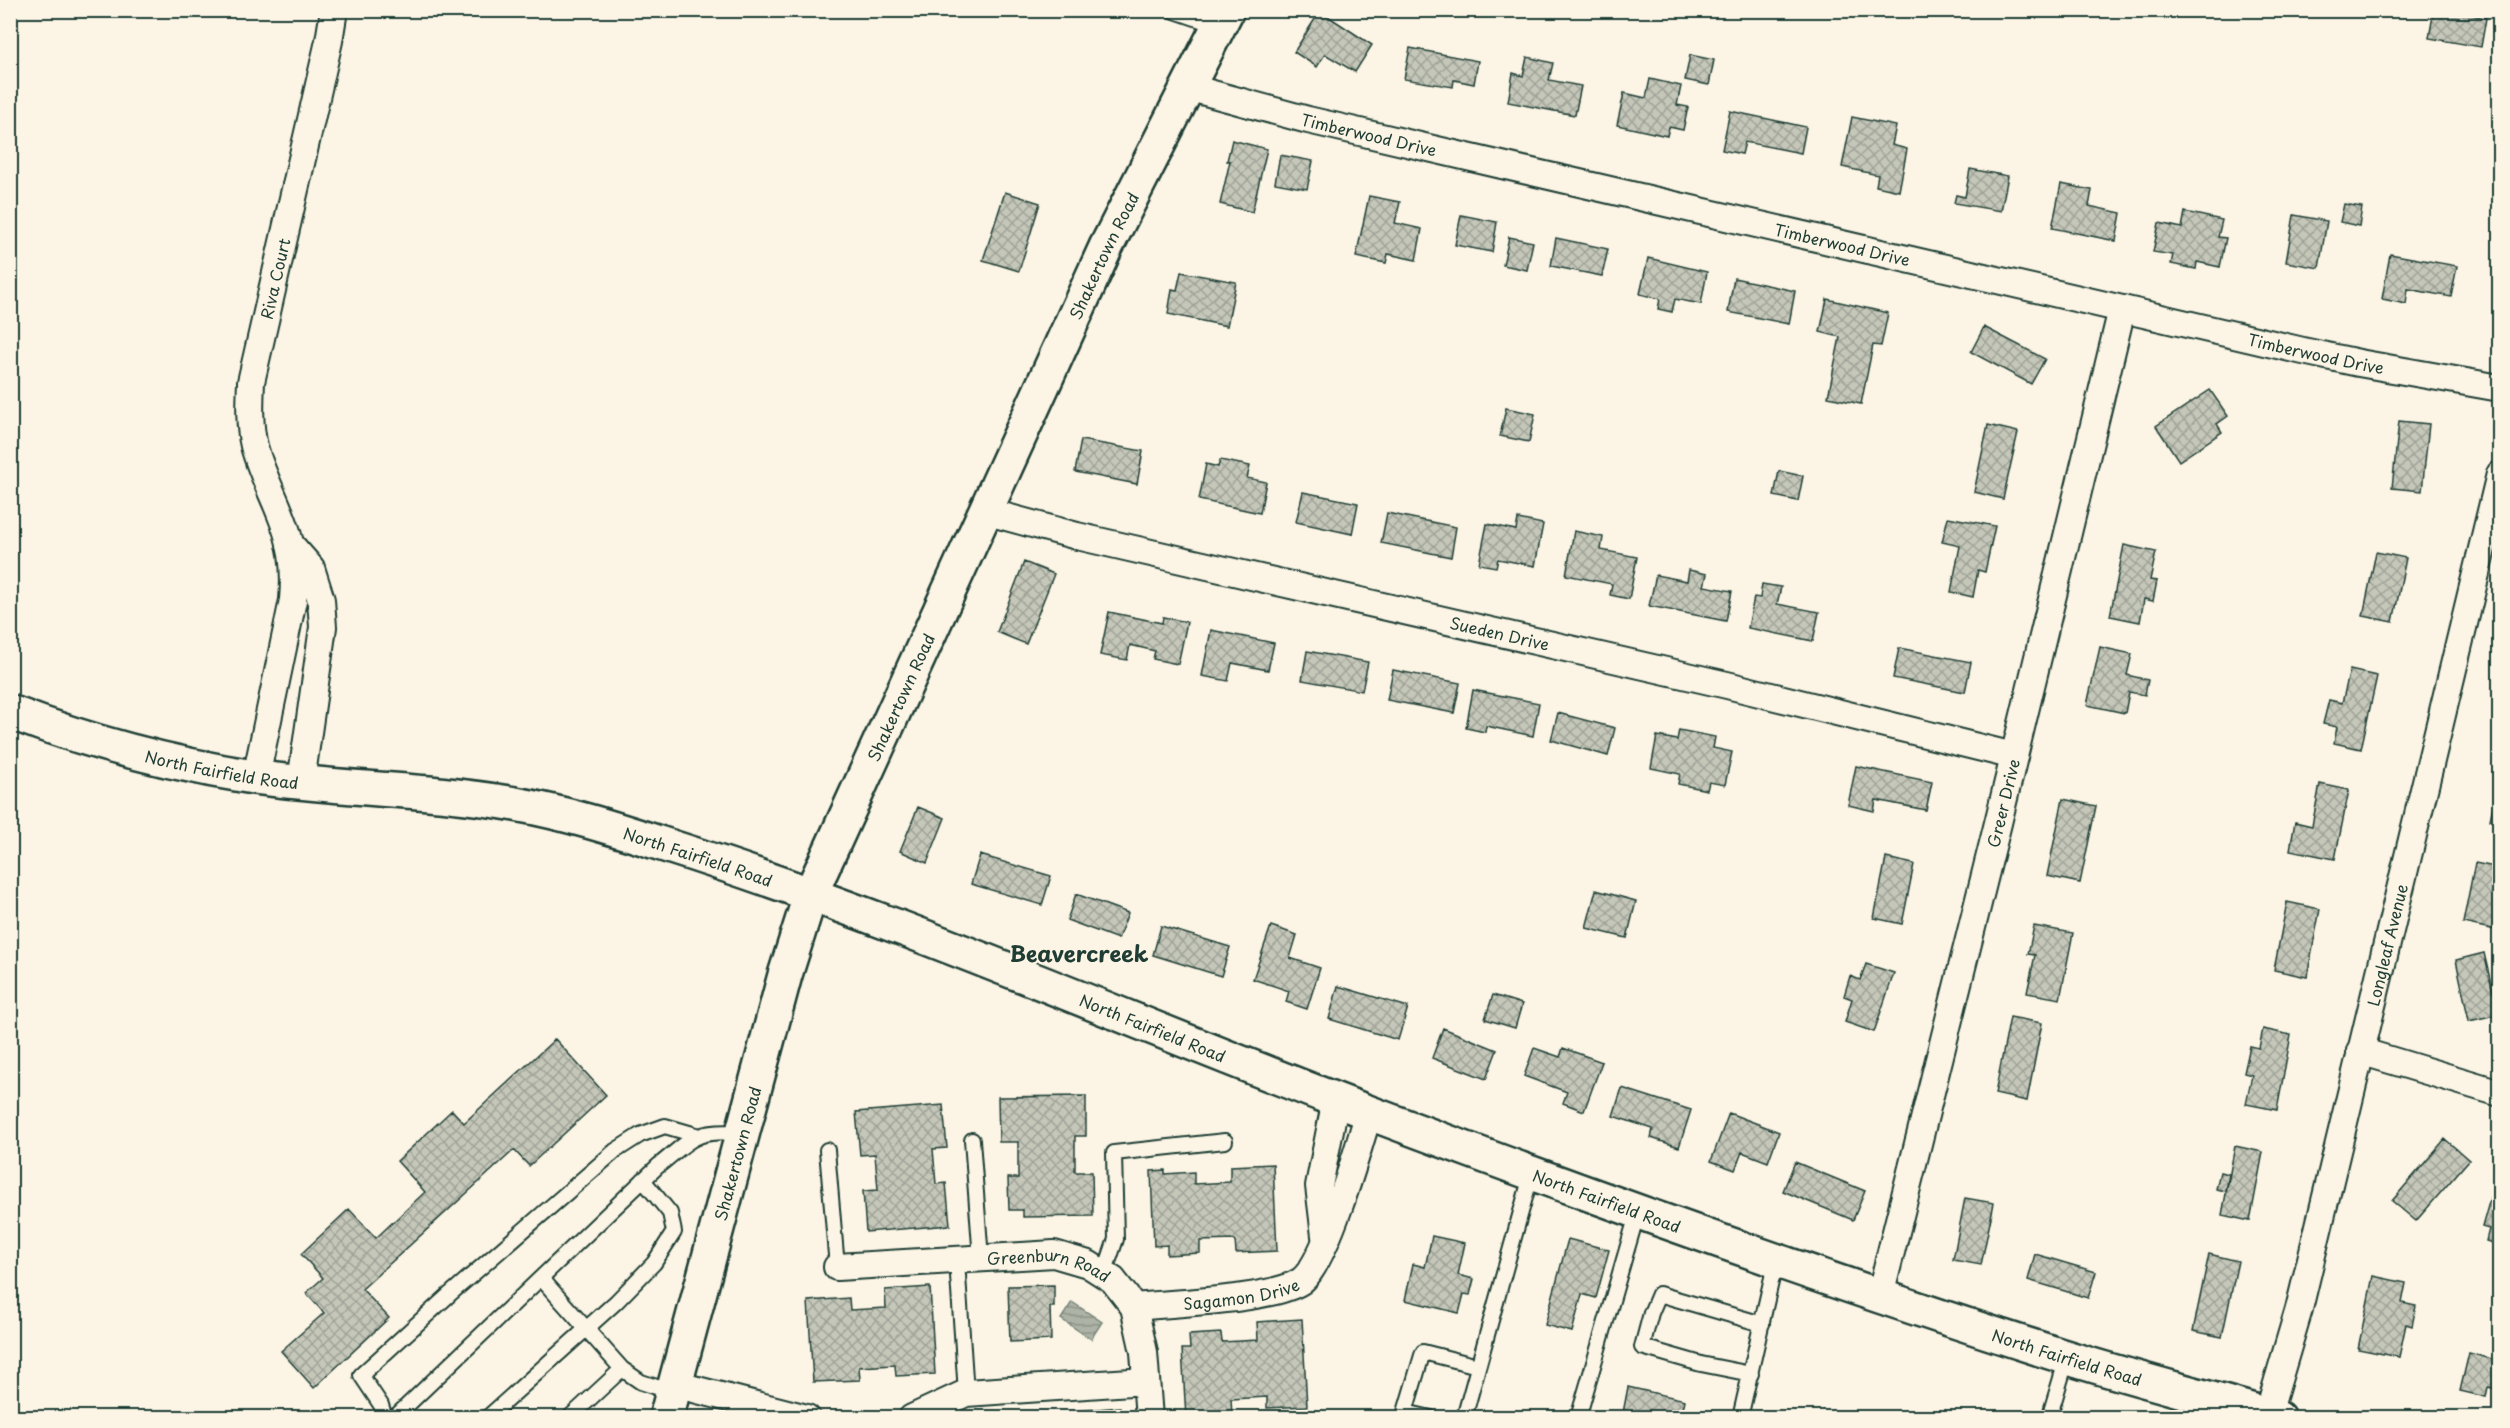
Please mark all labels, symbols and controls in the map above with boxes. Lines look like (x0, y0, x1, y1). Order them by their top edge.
street label: Timberwood Drive (1298, 107, 1439, 162)
street label: Shakertown Road (1063, 188, 1144, 323)
street label: Timberwood Drive (1772, 217, 1913, 271)
street label: Riva Court (254, 235, 296, 322)
street label: Timberwood Drive (2246, 327, 2386, 379)
street label: Sueden Drive (1448, 610, 1552, 656)
street label: Shakertown Road (861, 629, 940, 765)
street label: North Fairfield Road (143, 743, 300, 794)
street label: Greer Drive (1980, 756, 2025, 850)
street label: North Fairfield Road (621, 820, 776, 892)
street label: Longleaf Avenue (2360, 881, 2413, 1008)
district label: Beavercreek (1010, 936, 1149, 969)
street label: North Fairfield Road (1076, 987, 1229, 1068)
street label: Shakertown Road (708, 1083, 767, 1223)
street label: North Fairfield Road (1530, 1163, 1684, 1238)
street label: Greenburn Road (986, 1242, 1116, 1288)
street label: Sagamon Drive (1182, 1272, 1303, 1315)
street label: North Fairfield Road (1989, 1322, 2145, 1391)

